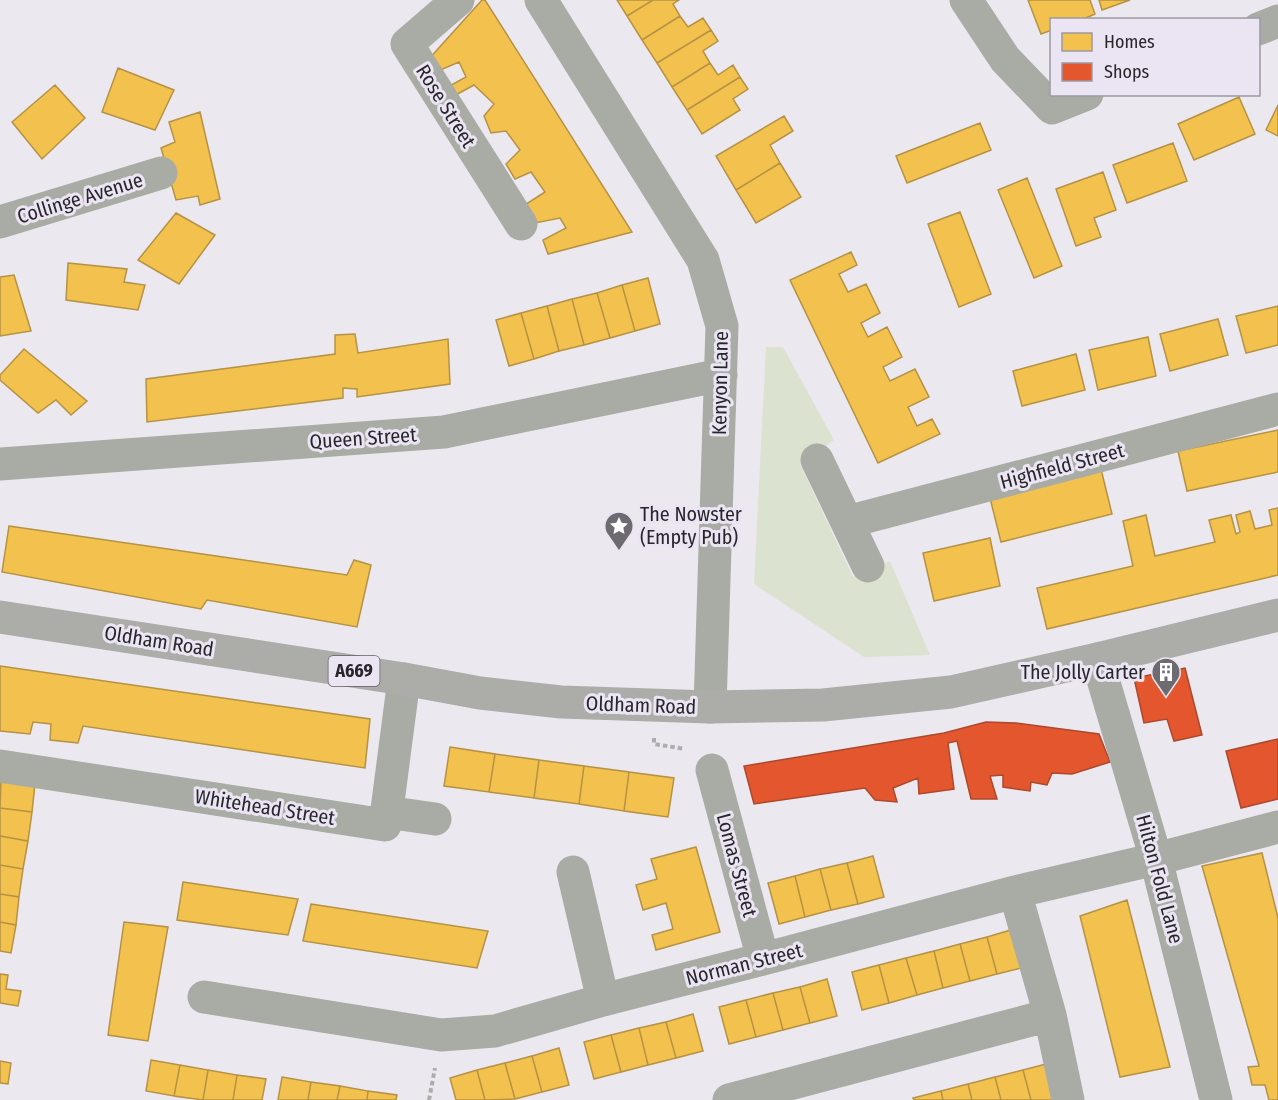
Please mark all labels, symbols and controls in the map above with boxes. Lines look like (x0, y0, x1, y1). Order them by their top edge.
legend (1050, 18, 1260, 96)
text: Homes (1104, 31, 1155, 53)
street label: Rose Street (411, 60, 481, 152)
text: Shops (1104, 61, 1149, 83)
street label: Collinge Avenue (14, 167, 146, 229)
street label: Kenyon Lane (707, 331, 733, 435)
street label: Queen Street (309, 422, 418, 454)
street label: Highfield Street (997, 438, 1127, 494)
place label: The Nowster (Empty Pub) (640, 502, 742, 549)
place icon: The Nowster (Empty Pub) (603, 510, 635, 552)
street label: Oldham Road (103, 621, 215, 661)
road number: A669 (328, 656, 380, 686)
building icon: The Jolly Carter (1150, 656, 1182, 698)
place label: The Jolly Carter (1021, 660, 1145, 684)
street label: Oldham Road (585, 691, 697, 719)
street label: Whitehead Street (193, 784, 337, 830)
street label: Lomas Street (712, 811, 762, 920)
street label: Hilton Fold Lane (1131, 812, 1189, 946)
street label: Norman Street (683, 938, 805, 990)

